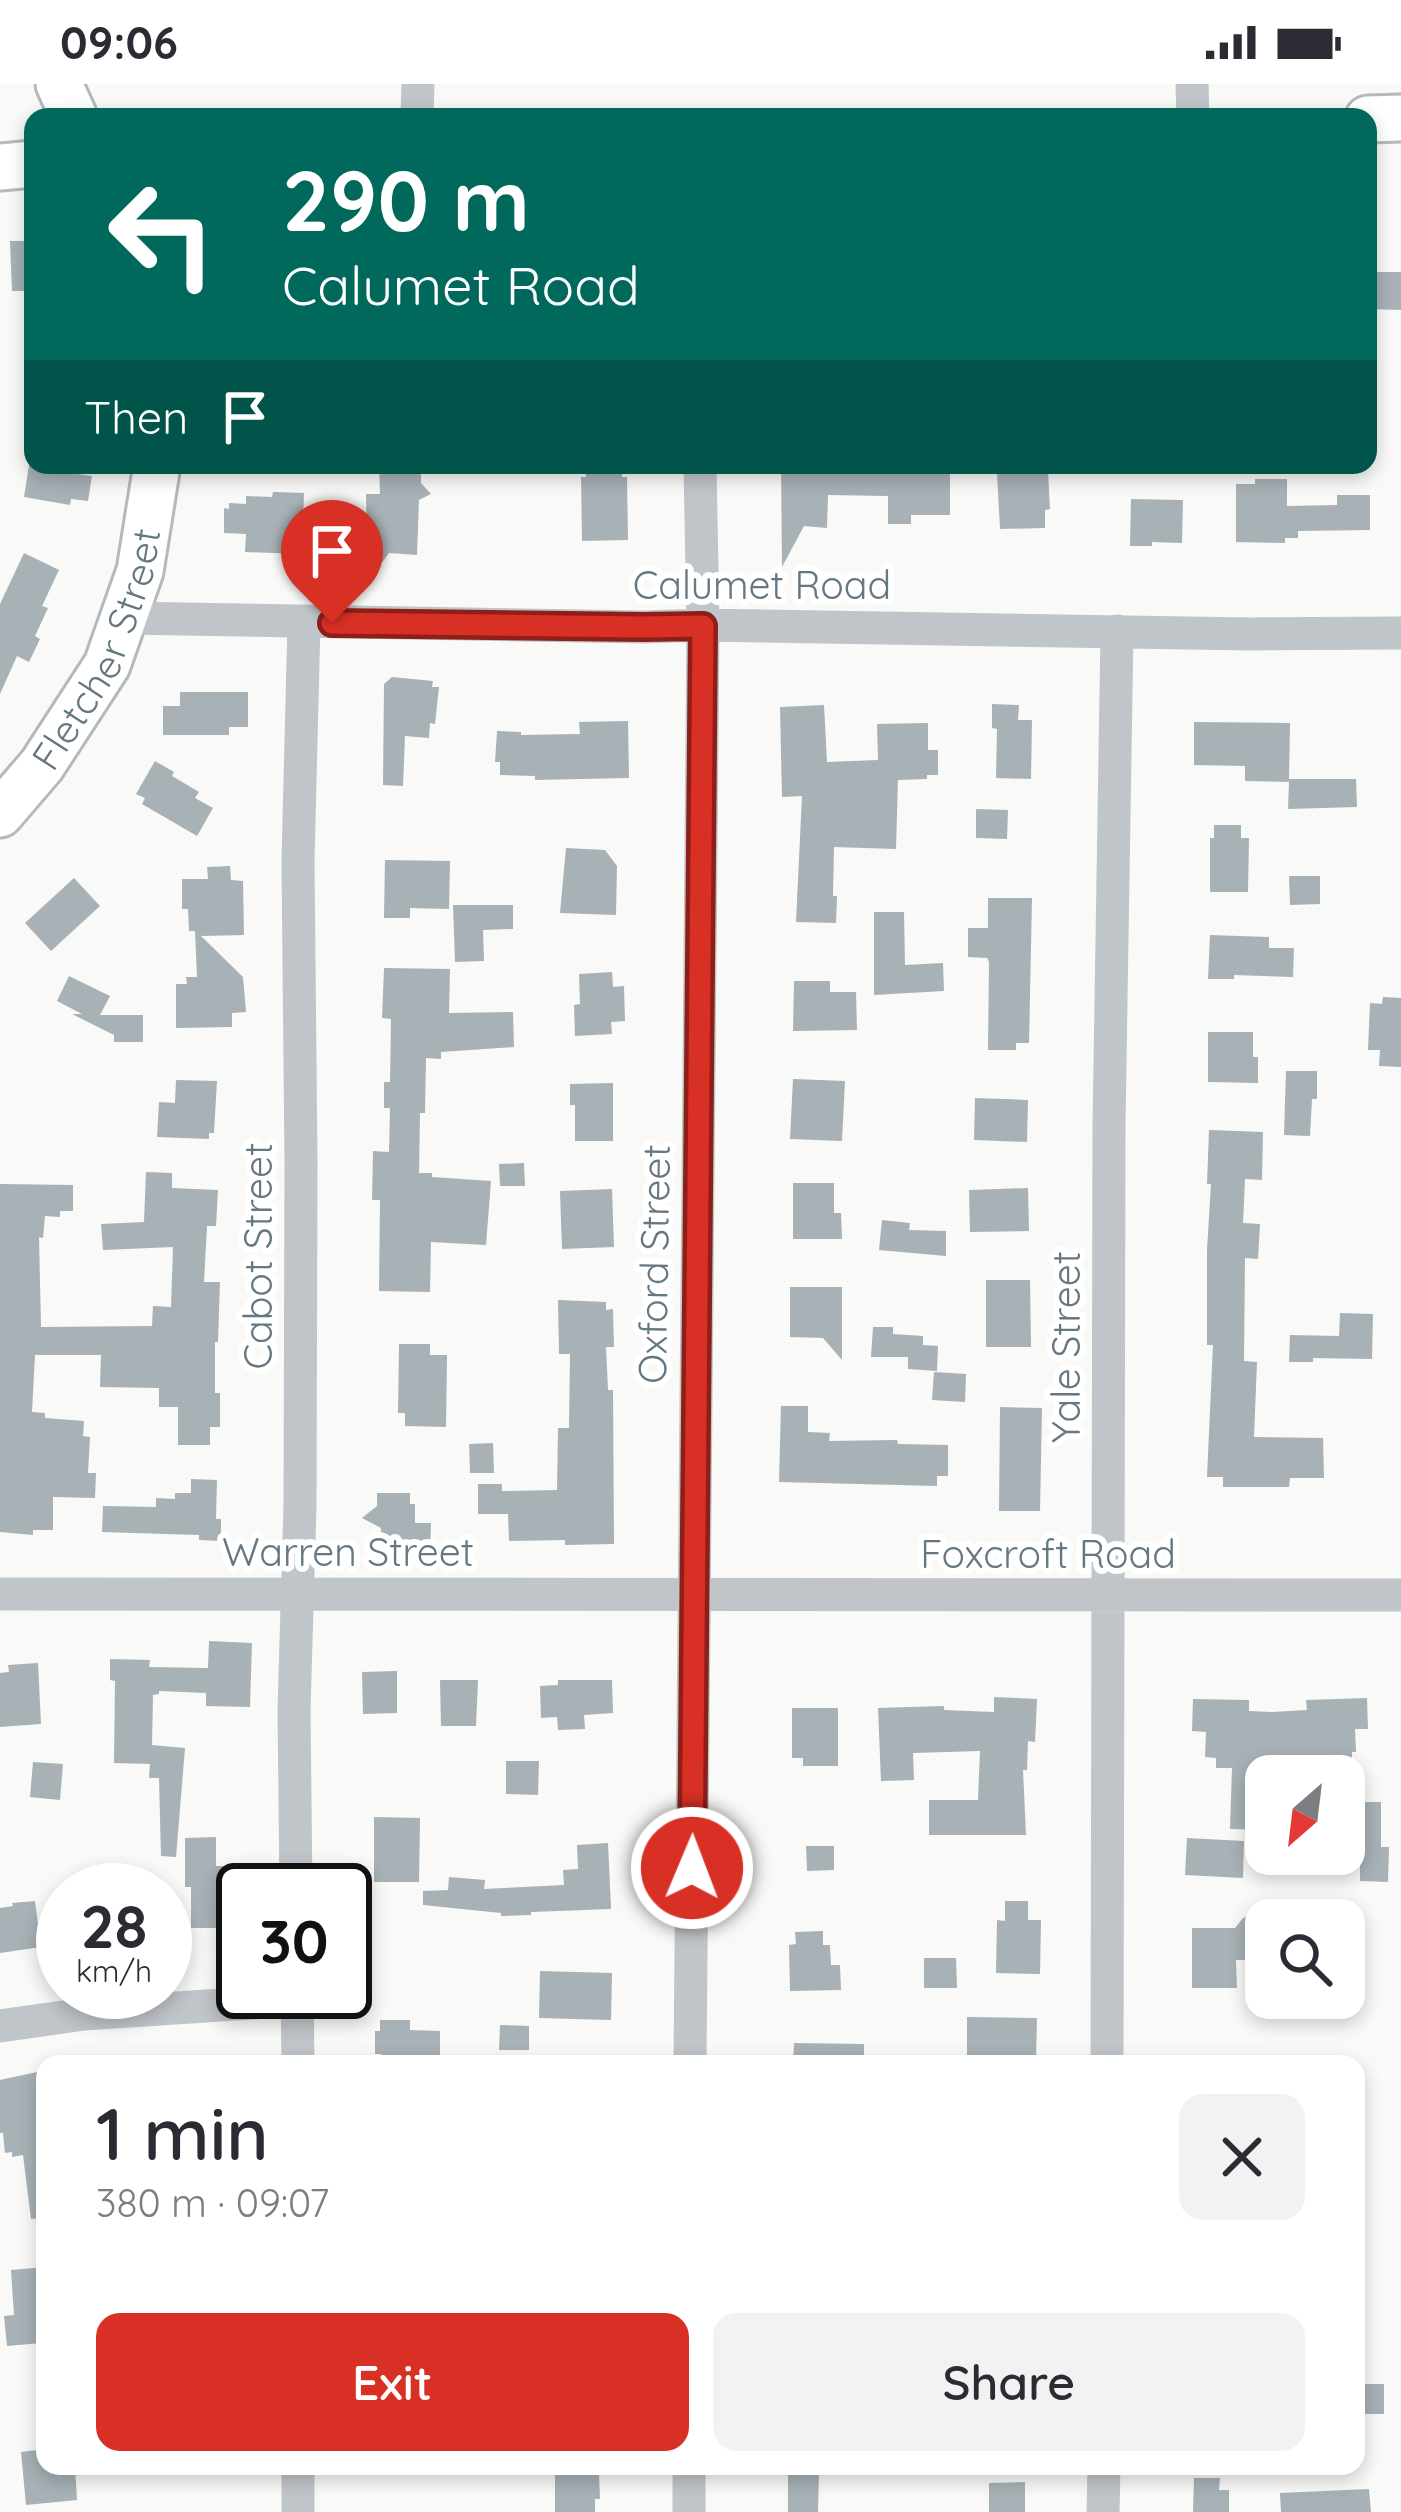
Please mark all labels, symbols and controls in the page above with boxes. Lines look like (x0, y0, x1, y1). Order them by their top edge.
text: 09:06 (60, 14, 178, 70)
text: 290 m (282, 147, 530, 252)
icon: left (84, 156, 240, 312)
text: Calumet Road (282, 251, 640, 319)
icon: arrive (212, 384, 278, 450)
text: Then (84, 389, 188, 445)
pin (281, 500, 383, 623)
icon: arrive (299, 518, 365, 584)
street label: Fletcher Street (21, 525, 170, 779)
street label: Calumet Road (633, 560, 891, 609)
street label: Cabot Street (233, 1143, 282, 1369)
street label: Oxford Street (627, 1144, 680, 1384)
street label: Yale Street (1041, 1251, 1090, 1443)
street label: Warren Street (222, 1527, 474, 1576)
street label: Foxcroft Road (920, 1529, 1176, 1578)
north arrow (1245, 1755, 1365, 1875)
map controls (1245, 1755, 1365, 2019)
position arrow (629, 1805, 755, 1931)
speed limit sign: 30 (216, 1863, 372, 2019)
text: 28 (80, 1888, 148, 1963)
button: search (1245, 1899, 1365, 2019)
text: km/h (76, 1952, 152, 1990)
text: 1 min (96, 2088, 269, 2178)
button: close (1179, 2094, 1305, 2220)
text: 380 m · 09:07 (96, 2178, 329, 2227)
button: Exit (96, 2313, 689, 2451)
button: Share (713, 2313, 1305, 2451)

